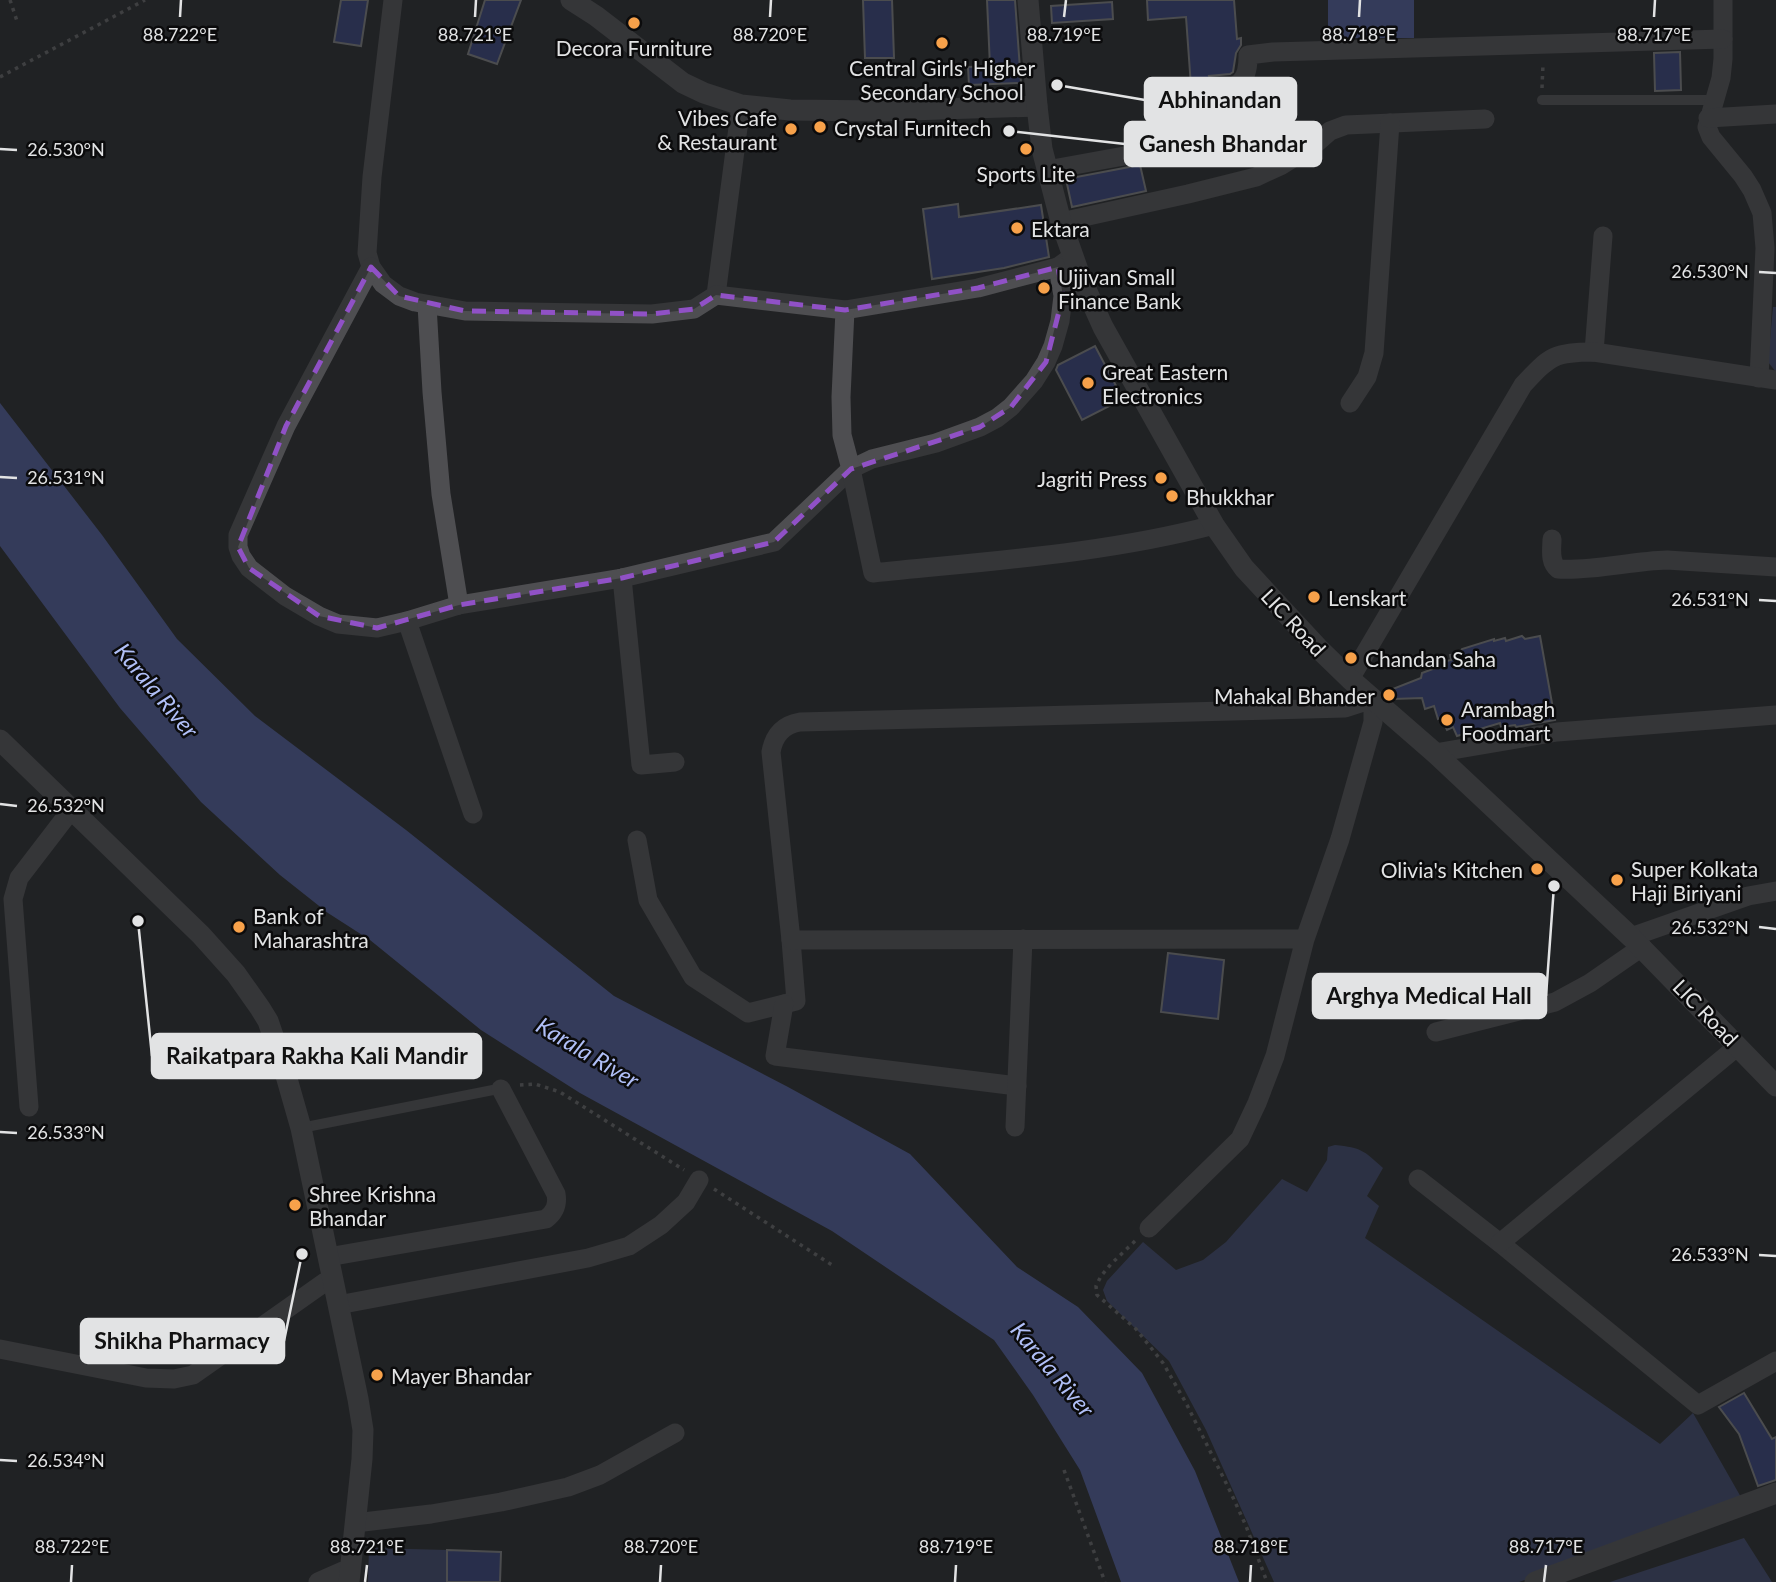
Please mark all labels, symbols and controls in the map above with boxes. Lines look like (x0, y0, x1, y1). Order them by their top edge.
marker: Decora Furniture (626, 15, 642, 31)
text: 88.722°E (143, 23, 217, 45)
text: 88.721°E (438, 23, 512, 45)
text: 88.720°E (733, 23, 807, 45)
text: 88.719°E (1027, 23, 1101, 45)
text: 88.718°E (1322, 23, 1396, 45)
text: 88.717°E (1617, 23, 1691, 45)
place label: Decora Furniture (556, 35, 712, 60)
marker: Central Girls' Higher Secondary School (934, 35, 950, 51)
place label: Central Girls' Higher Secondary School (849, 55, 1035, 104)
callout: Abhinandan (1145, 78, 1296, 122)
text: Abhinandan (1157, 85, 1282, 113)
place label: Vibes Cafe & Restaurant (657, 105, 777, 154)
place label: Crystal Furnitech (834, 115, 991, 140)
marker: Crystal Furnitech (812, 119, 828, 135)
marker: Vibes Cafe & Restaurant (783, 121, 799, 137)
callout: Ganesh Bhandar (1125, 122, 1321, 166)
text: Ganesh Bhandar (1139, 129, 1307, 157)
text: 26.530°N (27, 138, 105, 160)
marker: Sports Lite (1018, 141, 1034, 157)
place label: Sports Lite (977, 161, 1075, 186)
place label: Ektara (1031, 216, 1090, 241)
marker: Ektara (1009, 220, 1025, 236)
text: 26.530°N (1671, 260, 1749, 282)
place label: Ujjivan Small Finance Bank (1058, 264, 1182, 313)
marker: Ujjivan Small Finance Bank (1036, 280, 1052, 296)
place label: Great Eastern Electronics (1102, 359, 1228, 408)
marker: Great Eastern Electronics (1080, 375, 1096, 391)
text: 26.531°N (27, 466, 105, 488)
place label: Jagriti Press (1037, 466, 1147, 491)
marker: Jagriti Press (1153, 470, 1169, 486)
place label: Bhukkhar (1186, 484, 1274, 509)
marker: Bhukkhar (1164, 488, 1180, 504)
street label: LIC Road (1257, 583, 1331, 661)
place label: Lenskart (1328, 585, 1407, 610)
text: 26.531°N (1671, 588, 1749, 610)
marker: Lenskart (1306, 589, 1322, 605)
water label: Karala River (109, 637, 205, 744)
place label: Chandan Saha (1365, 646, 1496, 671)
marker: Chandan Saha (1343, 650, 1359, 666)
place label: Mahakal Bhander (1214, 683, 1375, 708)
marker: Mahakal Bhander (1381, 687, 1397, 703)
place label: Arambagh Foodmart (1461, 696, 1555, 745)
marker: Arambagh Foodmart (1439, 712, 1455, 728)
text: 26.532°N (27, 794, 105, 816)
place label: Super Kolkata Haji Biriyani (1631, 856, 1758, 905)
place label: Olivia's Kitchen (1381, 857, 1523, 882)
marker: Olivia's Kitchen (1529, 861, 1545, 877)
marker: Super Kolkata Haji Biriyani (1609, 872, 1625, 888)
place label: Bank of Maharashtra (253, 903, 369, 952)
text: 26.532°N (1671, 916, 1749, 938)
marker: Bank of Maharashtra (231, 919, 247, 935)
callout: Arghya Medical Hall (1313, 974, 1546, 1018)
street label: LIC Road (1668, 974, 1744, 1050)
text: Arghya Medical Hall (1325, 981, 1532, 1009)
water label: Karala River (532, 1010, 645, 1094)
callout: Raikatpara Rakha Kali Mandir (152, 1034, 481, 1078)
text: Raikatpara Rakha Kali Mandir (166, 1041, 468, 1069)
text: 26.533°N (27, 1121, 105, 1143)
place label: Shree Krishna Bhandar (309, 1181, 436, 1230)
marker: Shree Krishna Bhandar (287, 1197, 303, 1213)
text: 26.533°N (1671, 1243, 1749, 1265)
water label: Karala River (1005, 1316, 1101, 1423)
callout: Shikha Pharmacy (81, 1319, 284, 1363)
text: Shikha Pharmacy (94, 1326, 271, 1354)
place label: Mayer Bhandar (391, 1363, 532, 1388)
marker: Mayer Bhandar (369, 1367, 385, 1383)
text: 26.534°N (27, 1449, 105, 1471)
text: 88.722°E (35, 1535, 109, 1557)
text: 88.721°E (330, 1535, 404, 1557)
text: 88.720°E (624, 1535, 698, 1557)
text: 88.719°E (919, 1535, 993, 1557)
text: 88.718°E (1214, 1535, 1288, 1557)
text: 88.717°E (1509, 1535, 1583, 1557)

